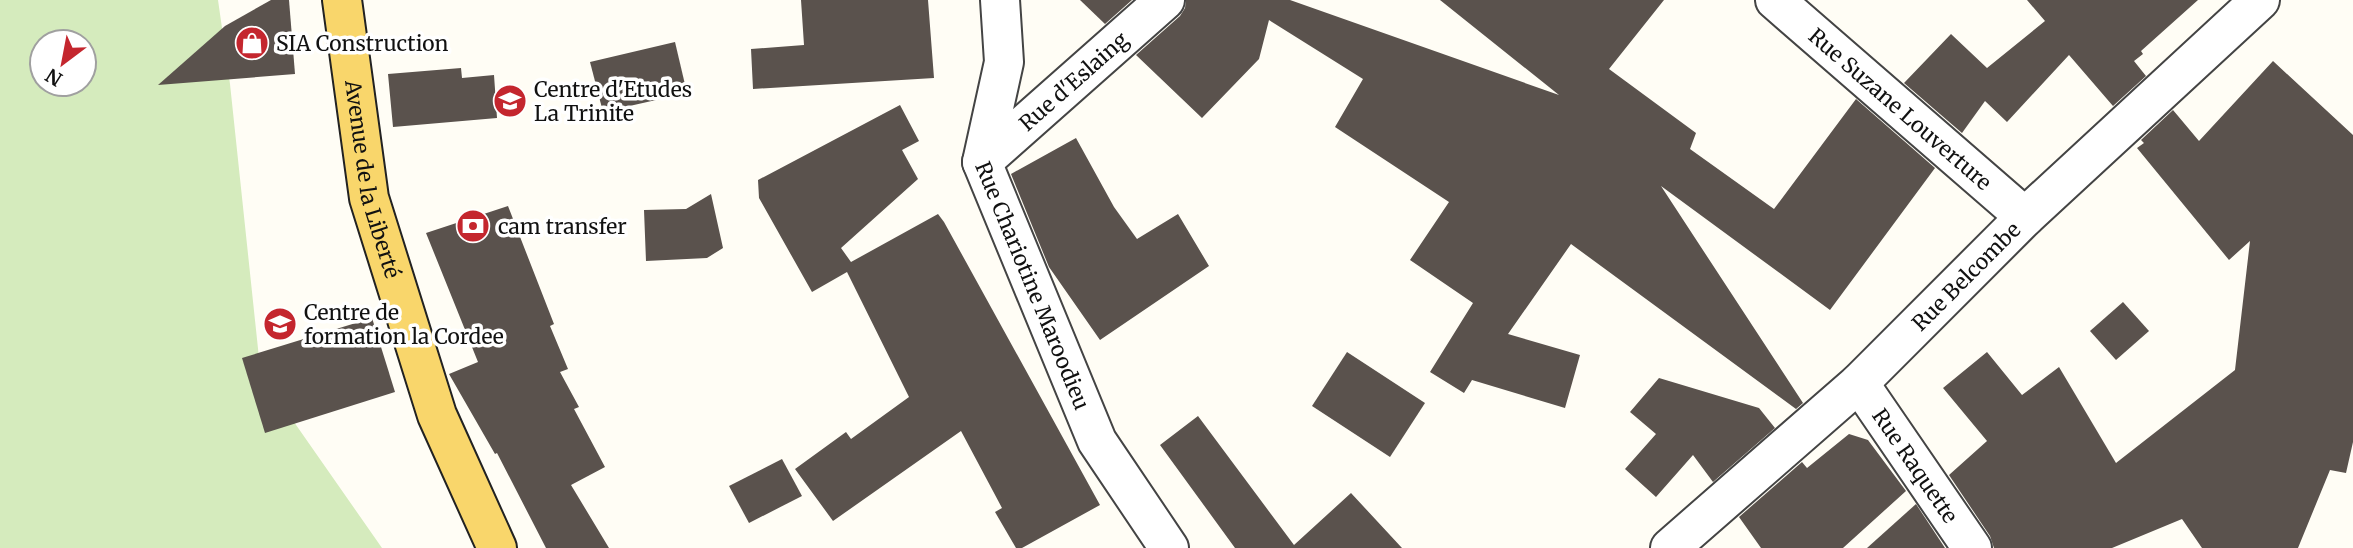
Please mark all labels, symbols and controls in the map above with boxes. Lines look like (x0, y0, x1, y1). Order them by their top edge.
street label: Rue Suzane Louverture (1803, 22, 1997, 196)
shop icon: SIA Construction (233, 24, 271, 62)
street label: Rue d'Eslaing (1013, 26, 1134, 136)
north arrow (28, 28, 98, 98)
place label: SIA Construction (276, 30, 449, 57)
text: N (41, 63, 67, 92)
place label: Centre d'Etudes La Trinite (534, 76, 692, 127)
street label: Avenue de la Liberté (339, 77, 407, 281)
school or university icon: Centre d'Etudes La Trinite (491, 82, 529, 120)
street label: Rue Chariotine Maroodieu (970, 157, 1096, 414)
bank icon: cam transfer (454, 207, 492, 245)
place label: cam transfer (498, 213, 627, 240)
street label: Rue Belcombe (1906, 216, 2026, 336)
place label: Centre de formation la Cordee (304, 299, 504, 350)
school or university icon: Centre de formation la Cordee (261, 305, 299, 343)
street label: Rue Raquette (1867, 403, 1964, 528)

